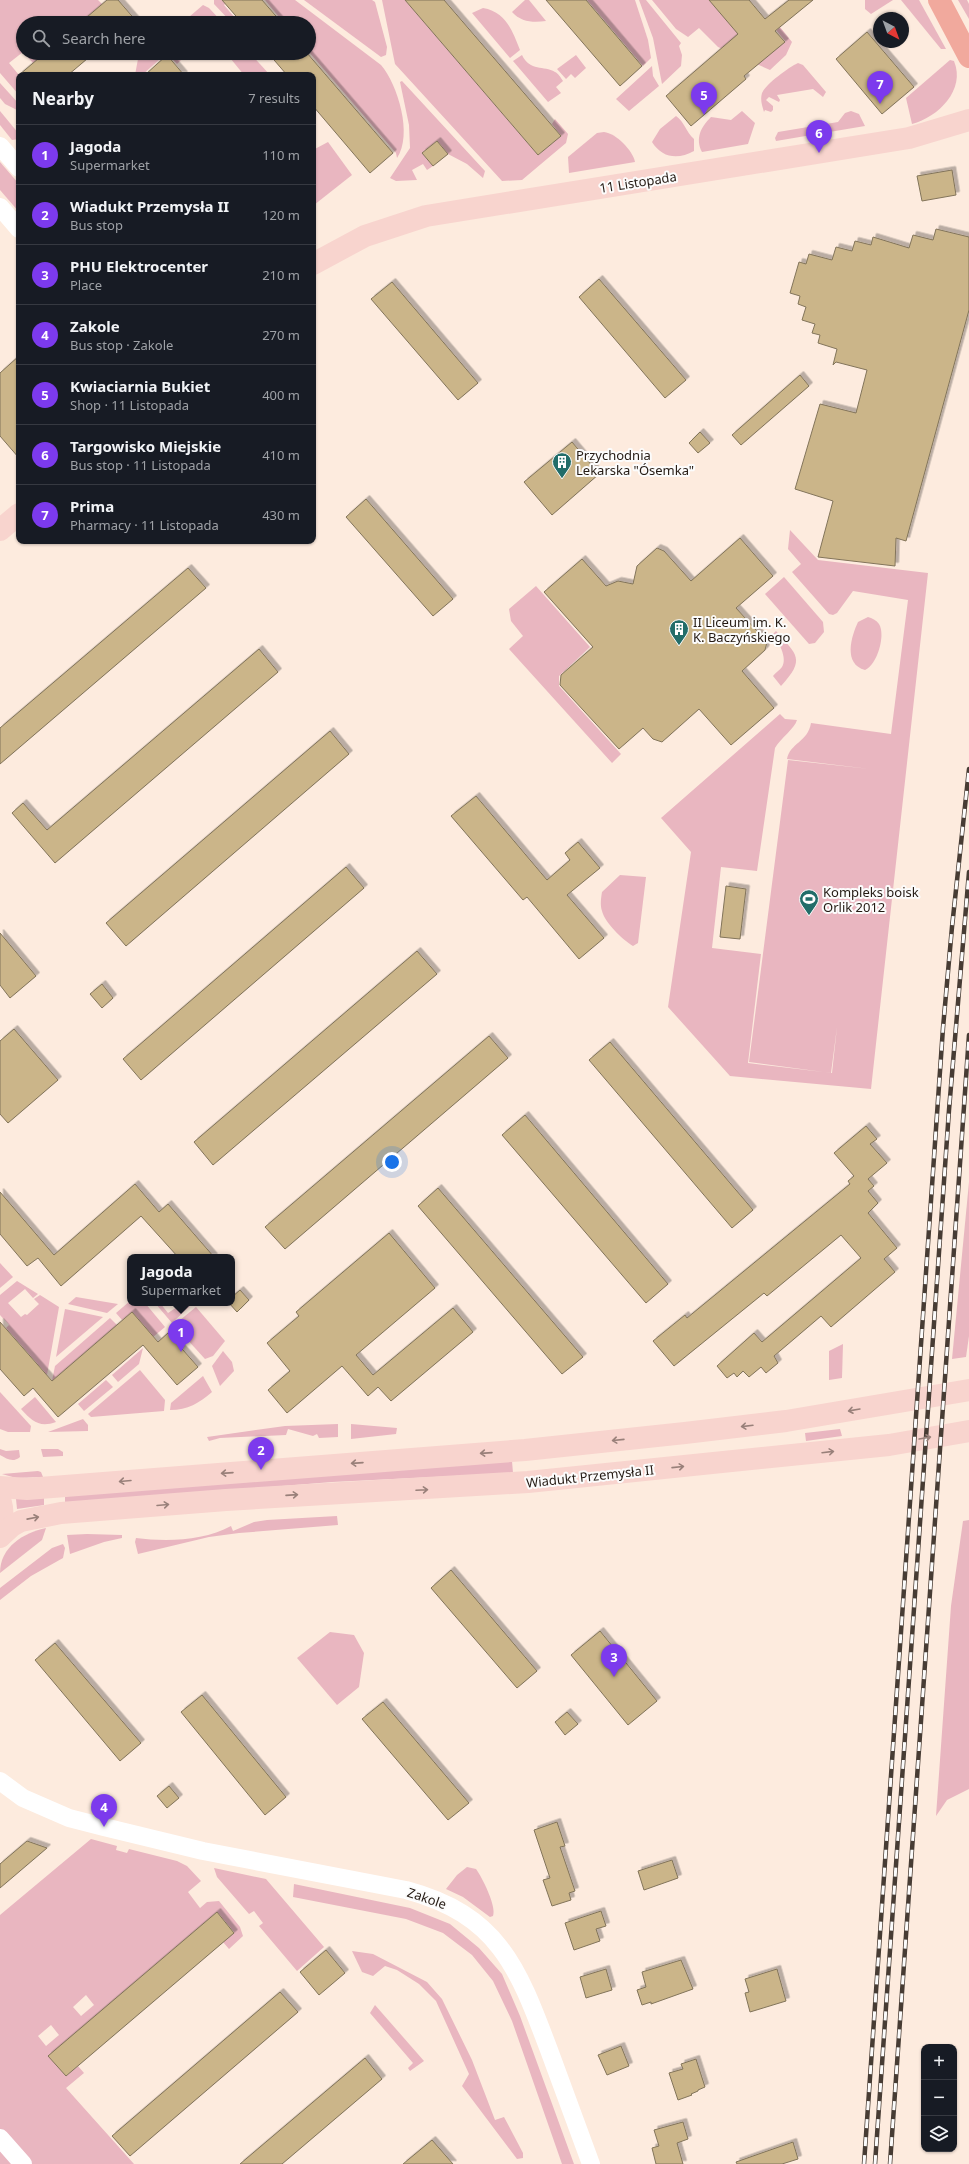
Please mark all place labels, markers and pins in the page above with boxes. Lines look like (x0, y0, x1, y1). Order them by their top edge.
pin: 7 (867, 71, 893, 104)
pin: 5 (691, 82, 717, 115)
pin: 6 (806, 120, 832, 153)
place label: Przychodnia Lekarska "Ósemka" (576, 446, 694, 479)
building icon: Przychodnia Lekarska "Ósemka" (551, 451, 573, 479)
place label: II Liceum im. K. K. Baczyńskiego (693, 613, 791, 646)
building icon: II Liceum im. K. K. Baczyńskiego (668, 618, 690, 646)
place label: Kompleks boisk Orlik 2012 (823, 883, 919, 916)
sports icon: Kompleks boisk Orlik 2012 (798, 888, 820, 916)
pin: 1 (168, 1319, 194, 1352)
pin: 2 (248, 1437, 274, 1470)
pin: 3 (601, 1644, 627, 1677)
pin: 4 (91, 1794, 117, 1827)

